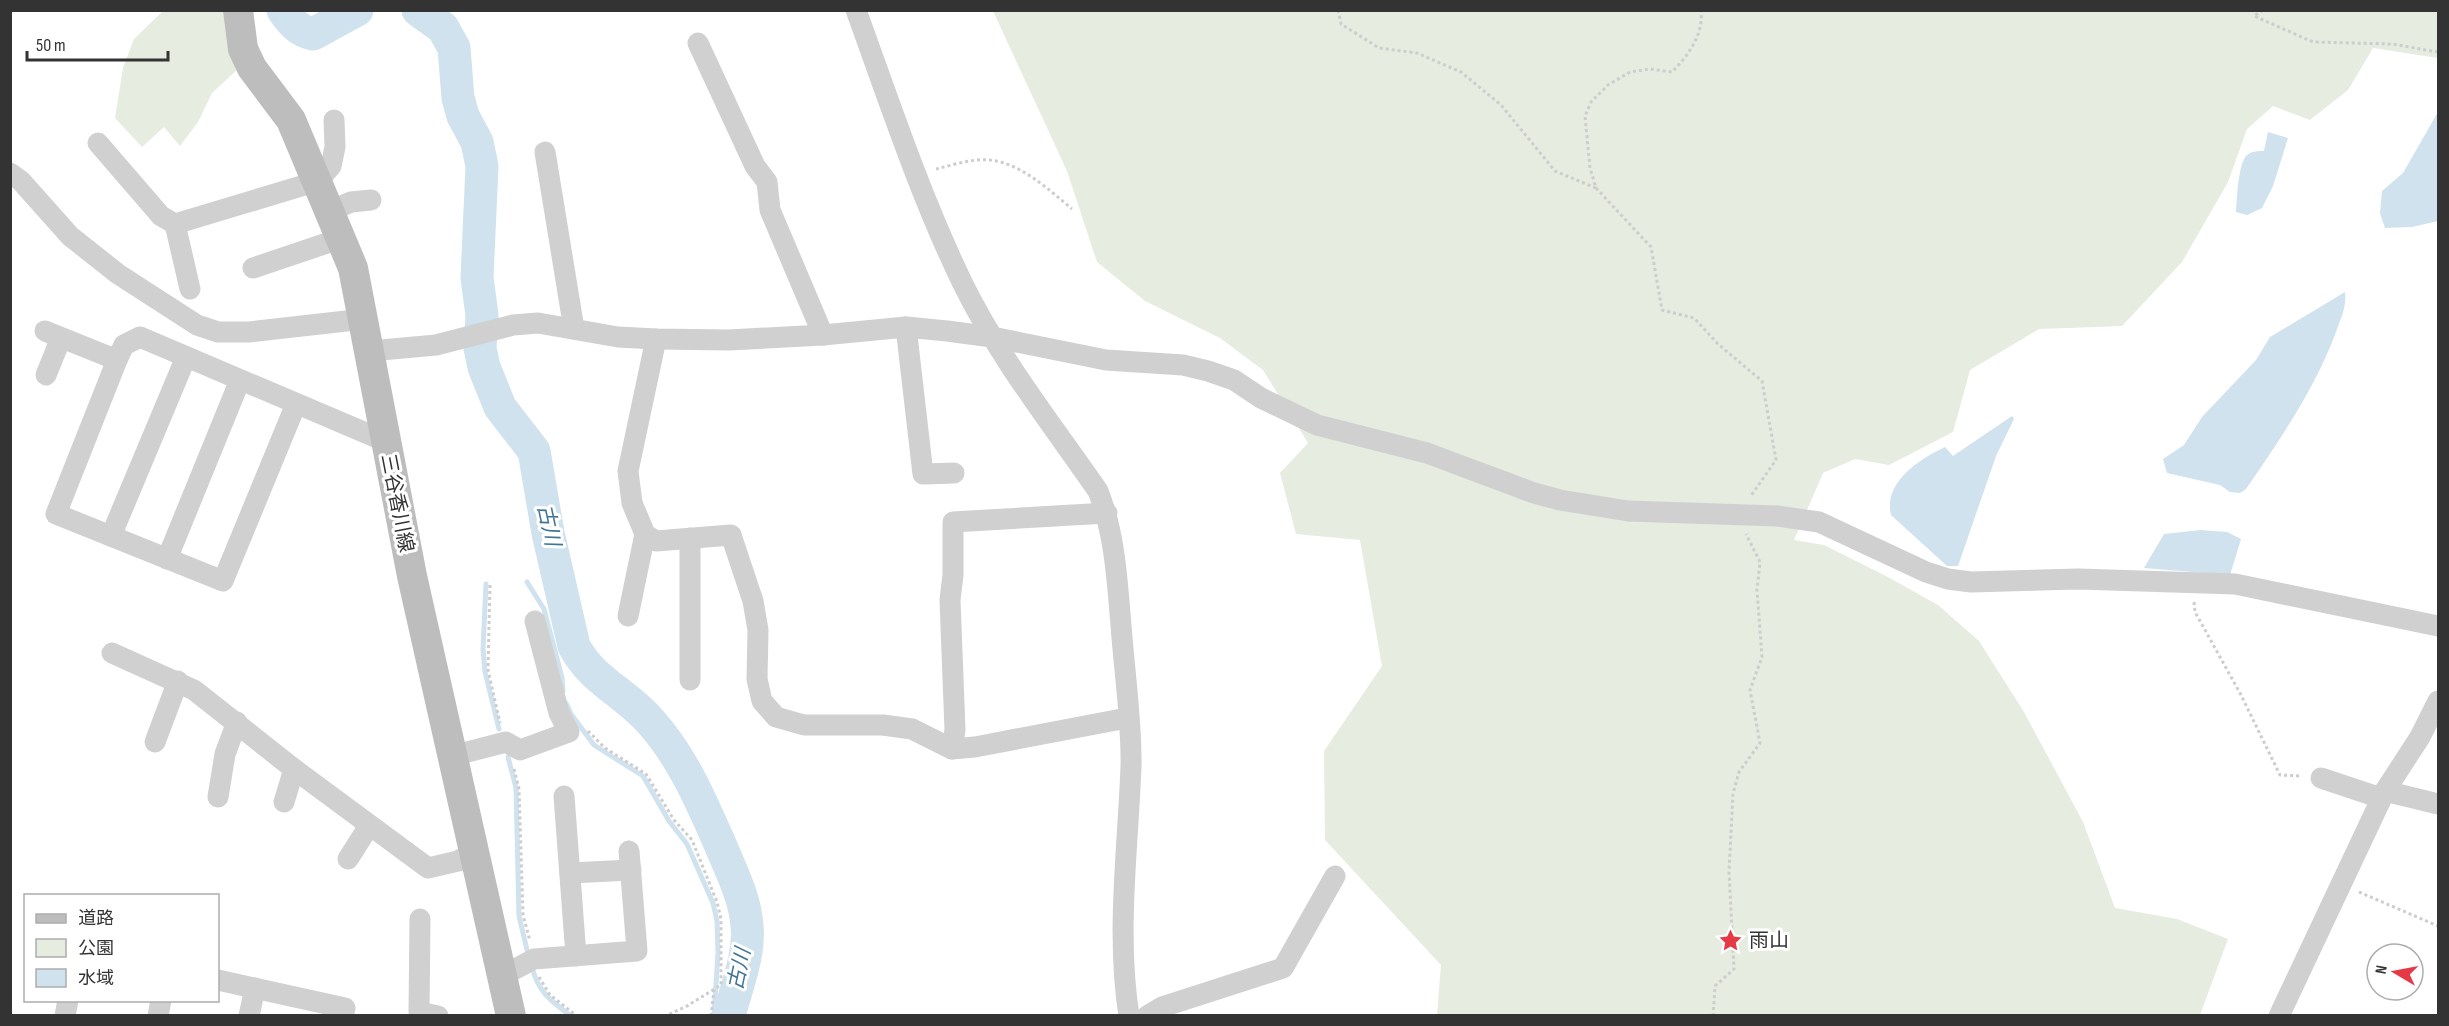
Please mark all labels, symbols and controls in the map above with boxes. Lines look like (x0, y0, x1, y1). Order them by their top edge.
scale bar (27, 24, 168, 62)
text: 50 m (36, 35, 66, 56)
street label: 三谷香川線 (376, 452, 418, 555)
water label: 古川 (532, 502, 566, 550)
legend (24, 894, 219, 1002)
text: 道路 (78, 908, 114, 929)
place icon: 雨山 (1718, 927, 1744, 953)
place label: 雨山 (1749, 929, 1789, 953)
text: 公園 (78, 938, 114, 959)
north arrow (2365, 942, 2425, 1002)
water label: 古川 (723, 944, 756, 992)
text: N (2372, 964, 2392, 976)
text: 水域 (78, 968, 114, 989)

